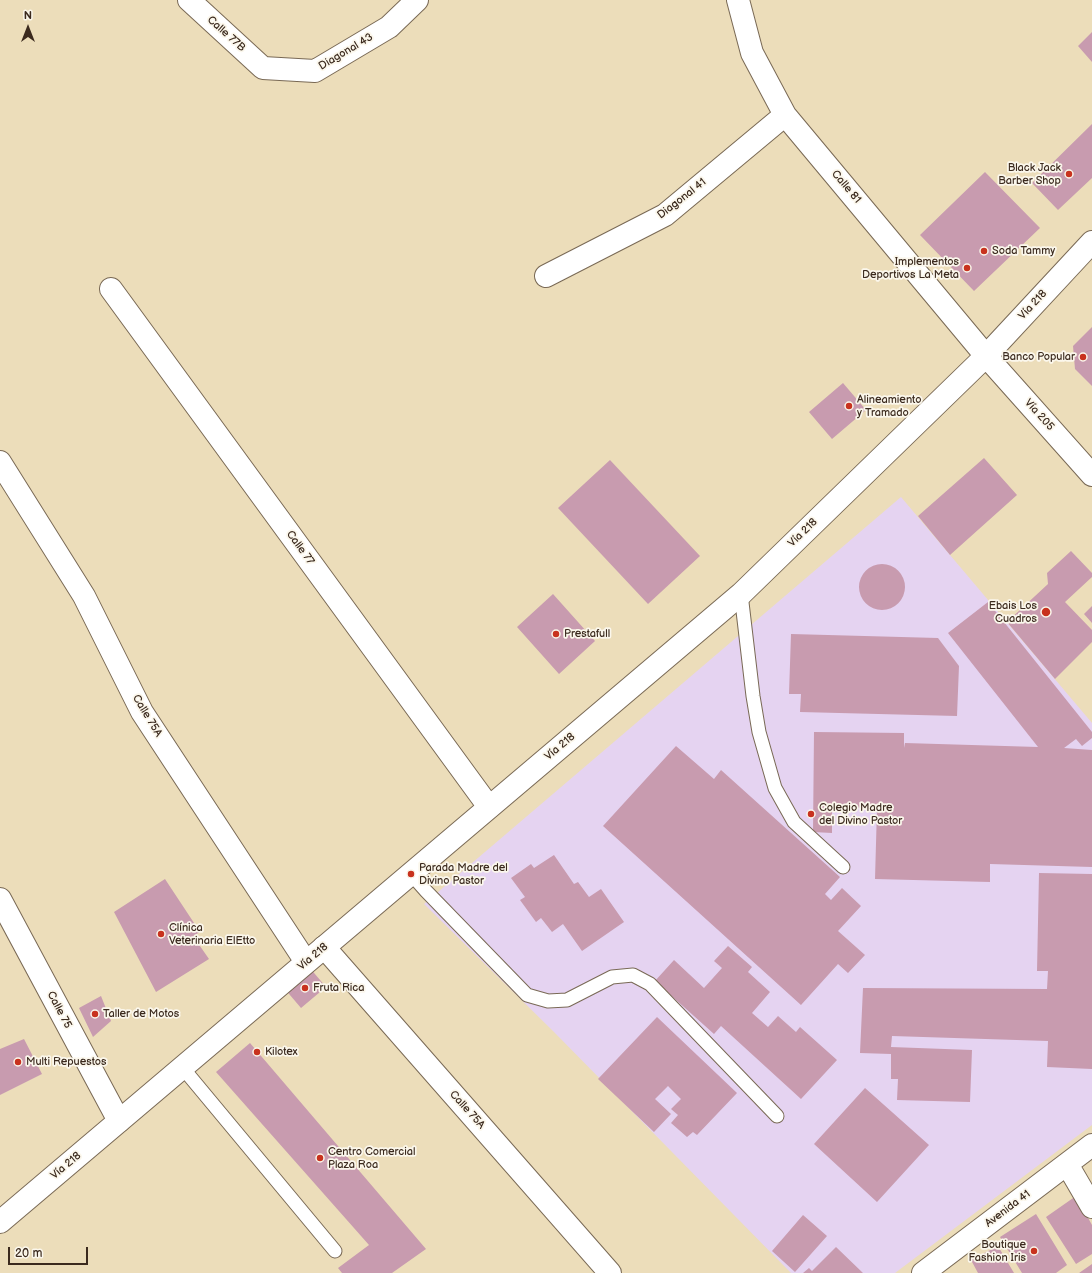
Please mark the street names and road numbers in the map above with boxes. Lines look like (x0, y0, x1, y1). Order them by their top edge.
street label: Calle 77B (204, 13, 248, 55)
street label: Diagonal 43 (317, 31, 375, 73)
street label: Calle 81 (828, 168, 864, 206)
street label: Diagonal 41 (655, 176, 709, 222)
street label: Vía 218 (1016, 287, 1050, 323)
street label: Vía 205 (1021, 397, 1057, 433)
street label: Vía 218 (786, 516, 820, 550)
street label: Calle 77 (283, 528, 317, 568)
street label: Calle 75A (129, 693, 165, 739)
street label: Vía 218 (542, 731, 578, 763)
street label: Vía 218 (295, 941, 331, 973)
street label: Calle 75 (44, 989, 74, 1031)
street label: Calle 75A (446, 1088, 488, 1132)
street label: Vía 218 (48, 1150, 84, 1182)
street label: Avenida 41 (983, 1188, 1033, 1230)

